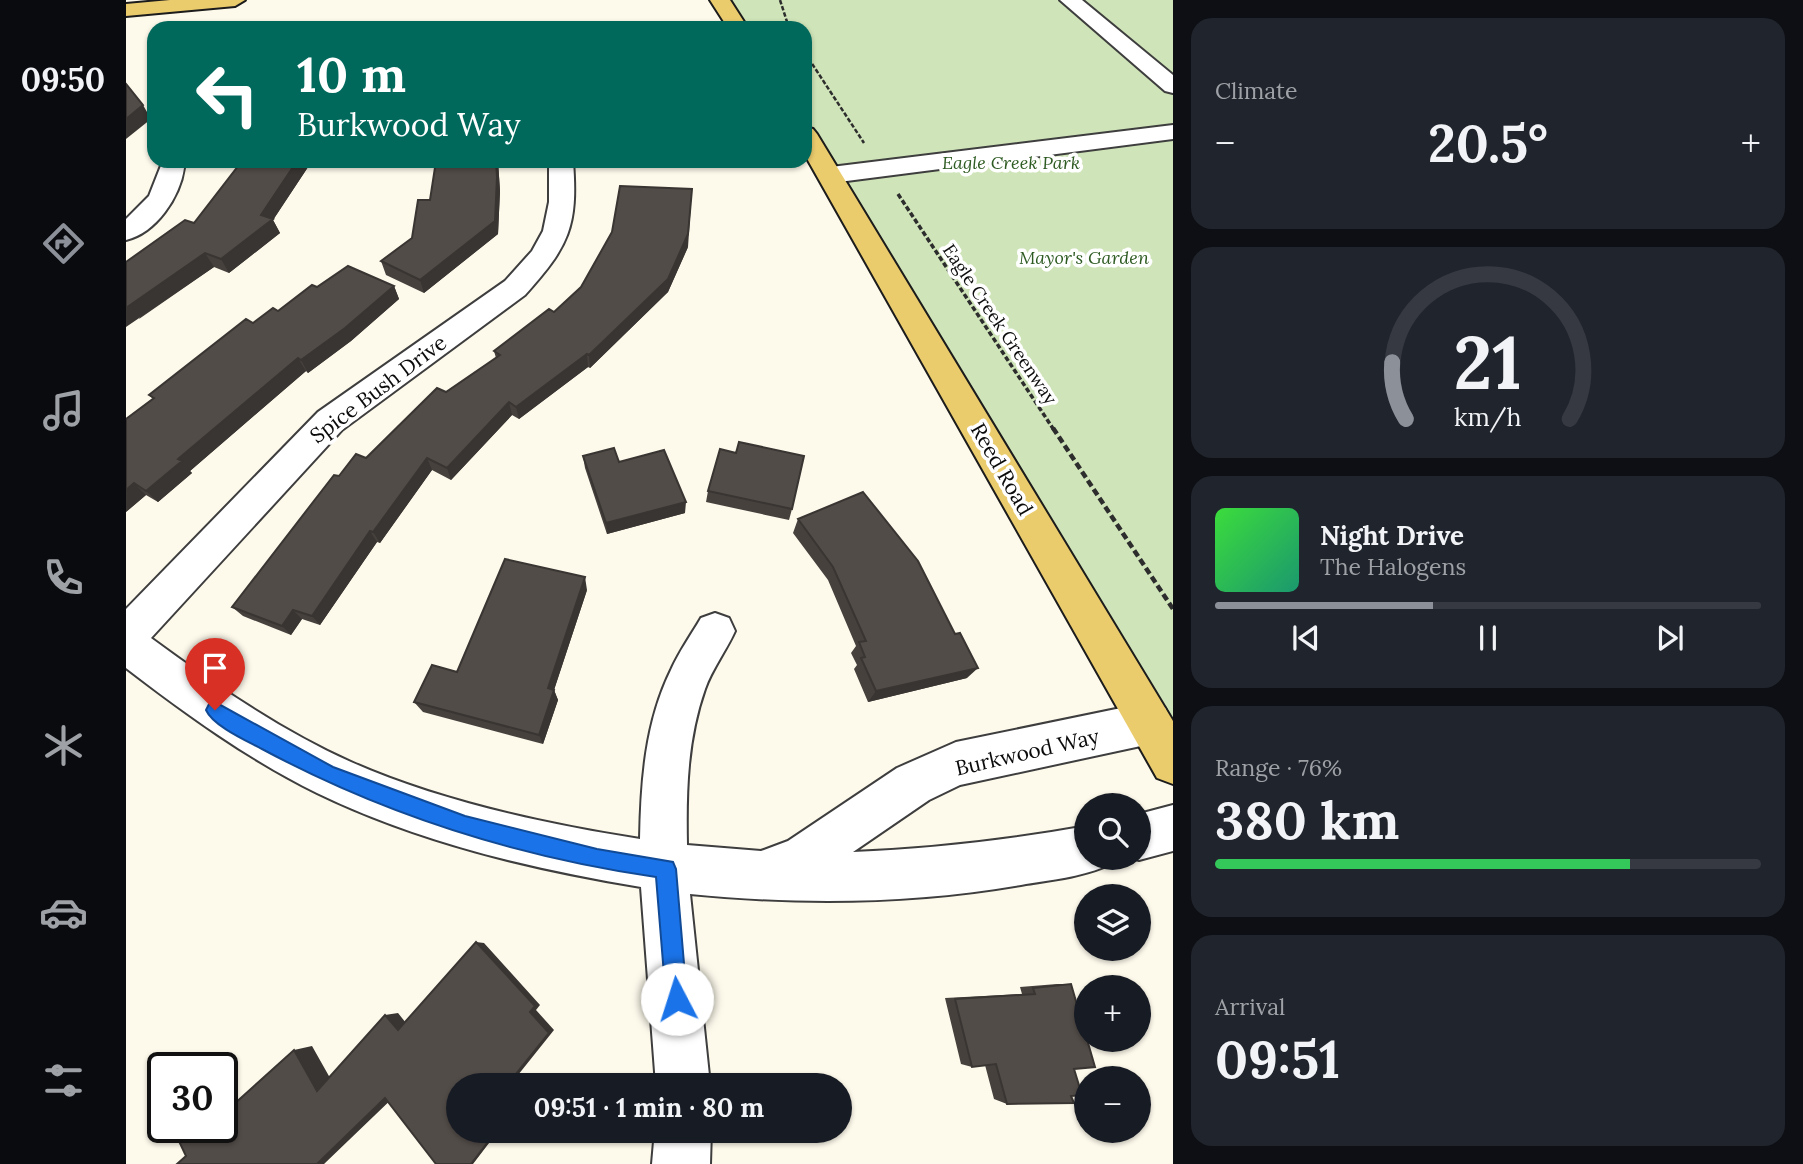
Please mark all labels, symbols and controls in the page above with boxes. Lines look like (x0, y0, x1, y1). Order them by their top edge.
text: 10 m (297, 43, 406, 105)
icon: left (182, 49, 273, 140)
text: 09:50 (21, 59, 105, 100)
text: Climate (1215, 76, 1297, 105)
text: Burkwood Way (297, 104, 521, 145)
text: 20.5° (1428, 110, 1548, 176)
text: − (1215, 119, 1235, 167)
text: + (1741, 119, 1761, 167)
park label: Eagle Creek Park (942, 151, 1080, 174)
icon: directions (39, 219, 88, 268)
street label: Eagle Creek Greenway (938, 239, 1063, 409)
park label: Mayor's Garden (1019, 246, 1149, 269)
text: 21 (1454, 316, 1522, 409)
street label: Spice Bush Drive (304, 329, 452, 449)
icon: music (39, 386, 88, 435)
text: km/h (1454, 401, 1522, 433)
street label: Reed Road (965, 418, 1039, 520)
text: Night Drive (1320, 519, 1464, 552)
text: The Halogens (1320, 552, 1466, 581)
icon: phone (39, 553, 88, 602)
icon: previous (1287, 619, 1325, 657)
icon: pause (1469, 619, 1507, 657)
icon: next (1651, 619, 1689, 657)
pin (185, 638, 245, 710)
icon: arrive (196, 649, 234, 687)
icon: climate (39, 721, 88, 770)
street label: Burkwood Way (952, 722, 1102, 782)
text: Range · 76% (1215, 753, 1342, 782)
text: 380 km (1215, 787, 1399, 853)
map controls (1074, 793, 1151, 1143)
button: search (1074, 793, 1151, 870)
button: layers (1074, 884, 1151, 961)
icon: car (39, 888, 88, 937)
position arrow (640, 962, 714, 1036)
button: + (1074, 975, 1151, 1052)
text: Arrival (1215, 992, 1285, 1021)
text: 09:51 (1215, 1026, 1340, 1092)
speed limit sign: 30 (147, 1052, 238, 1143)
icon: filters (39, 1056, 88, 1105)
button: − (1074, 1066, 1151, 1143)
text: 09:51 · 1 min · 80 m (534, 1091, 764, 1124)

